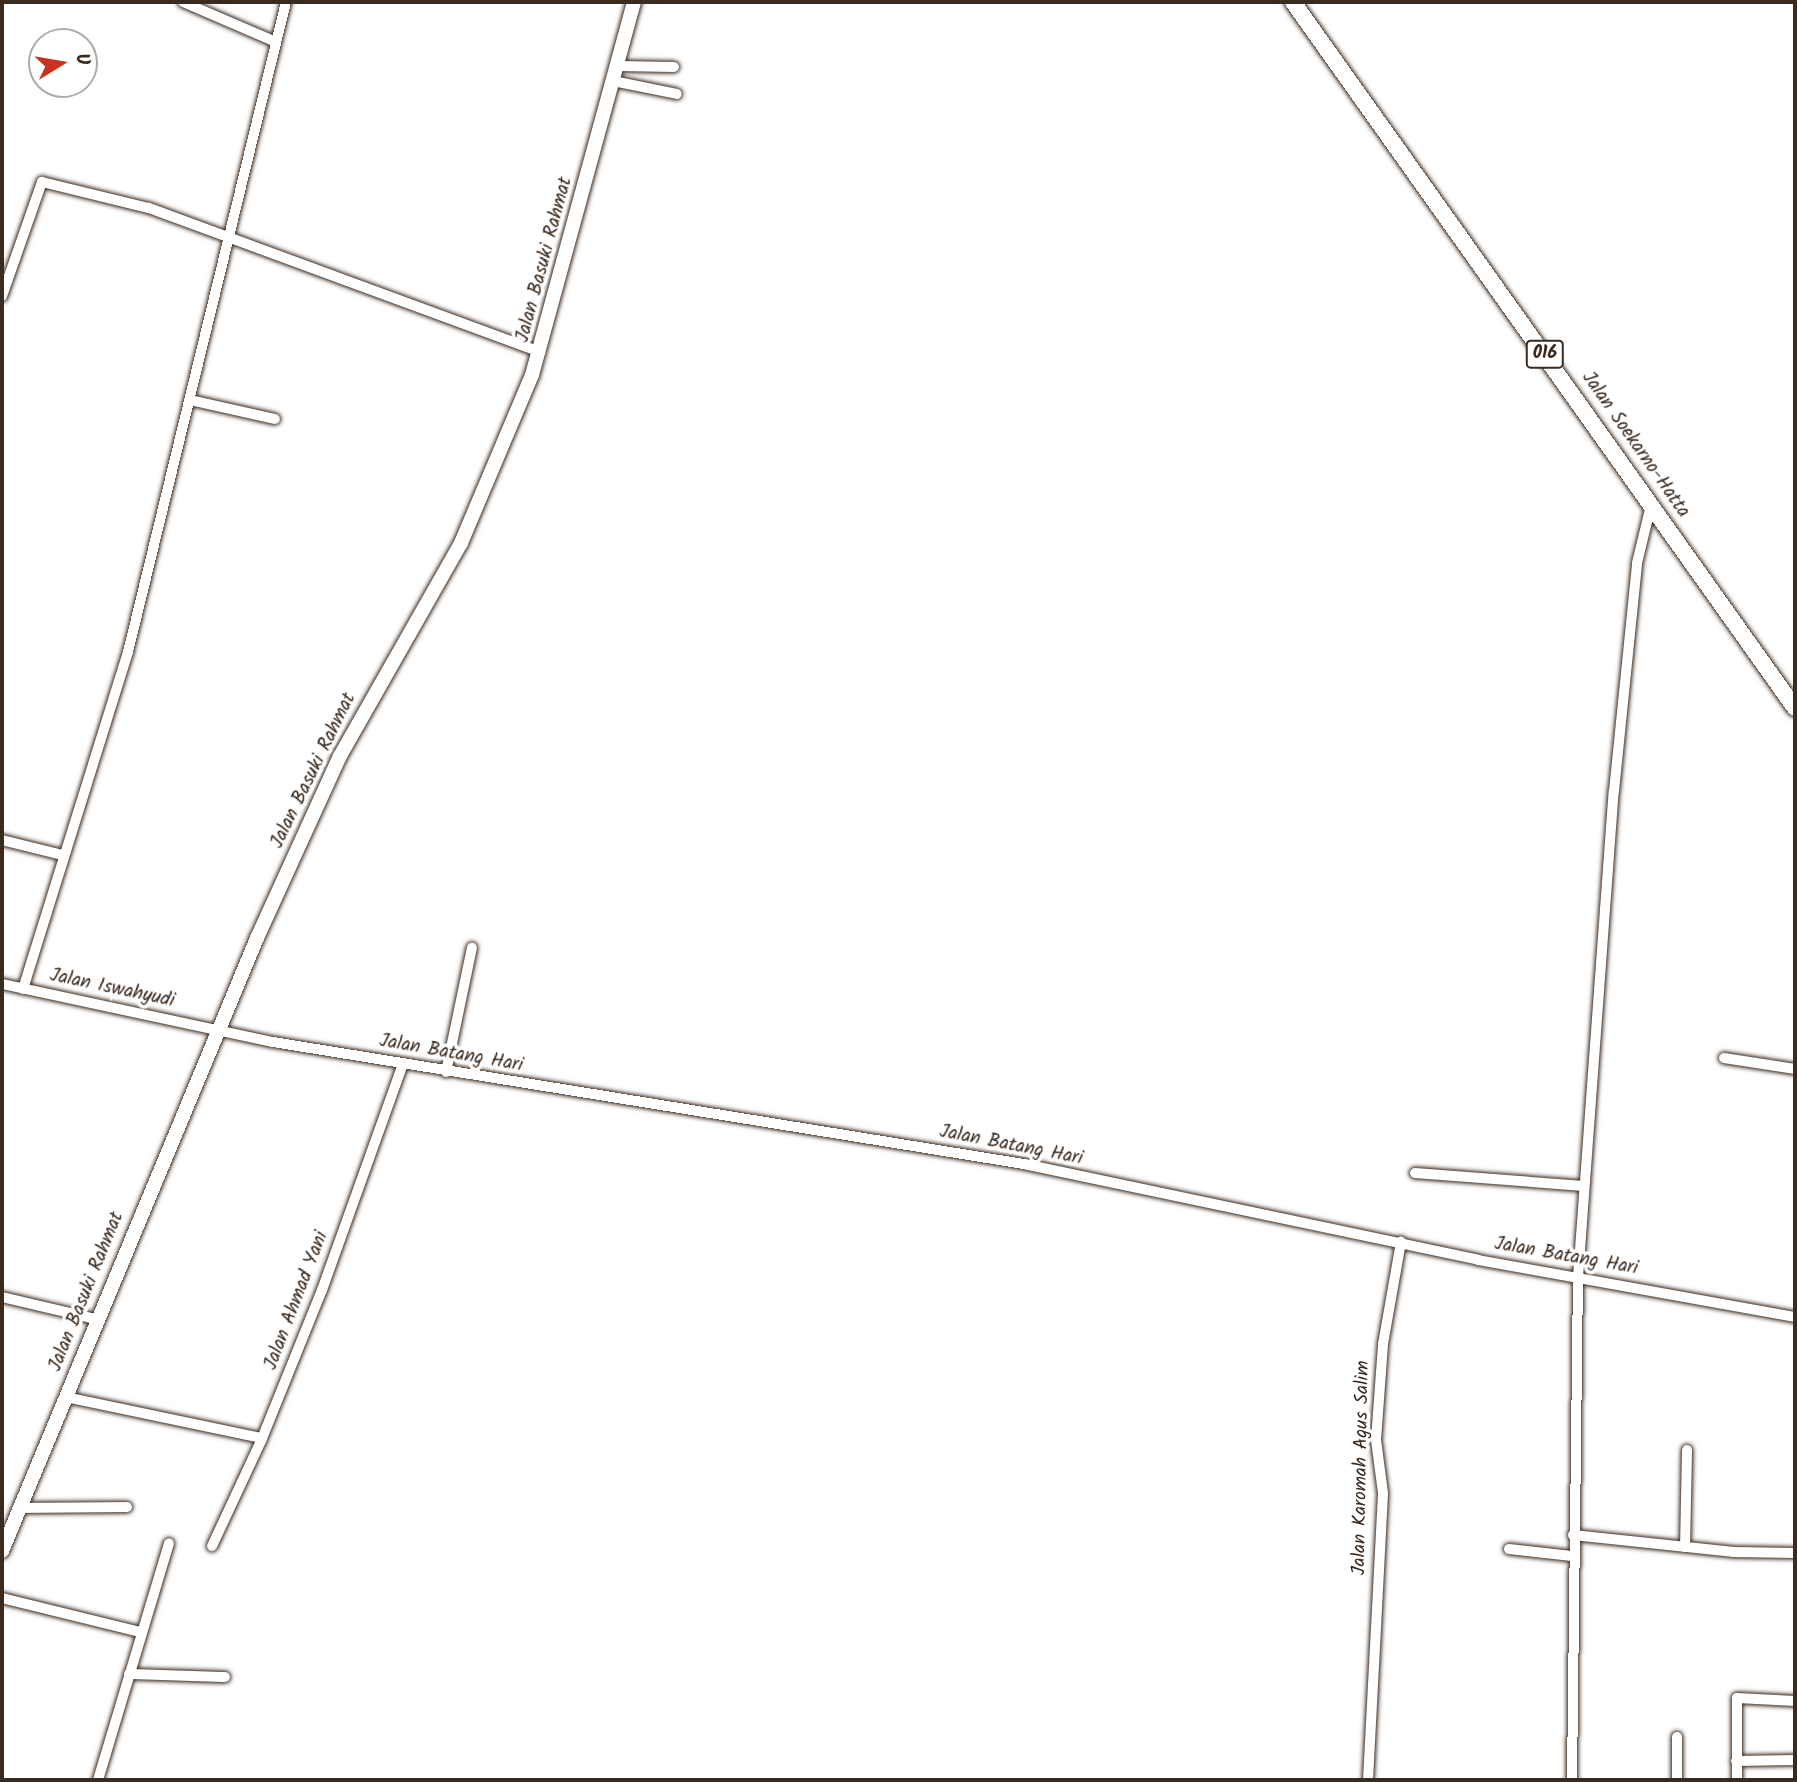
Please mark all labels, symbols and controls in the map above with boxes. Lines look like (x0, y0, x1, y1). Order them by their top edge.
north arrow (28, 28, 98, 98)
text: U (66, 51, 97, 68)
street label: Jalan Basuki Rahmat (512, 175, 578, 345)
road number: 016 (1526, 340, 1564, 368)
street label: Jalan Soekarno-Hatta (1576, 368, 1694, 522)
street label: Jalan Basuki Rahmat (266, 690, 362, 852)
street label: Jalan Iswahyudi (48, 965, 176, 1013)
street label: Jalan Batang Hari (377, 1030, 525, 1078)
street label: Jalan Batang Hari (937, 1121, 1085, 1171)
street label: Jalan Basuki Rahmat (45, 1209, 129, 1375)
street label: Jalan Ahmad Yani (260, 1229, 334, 1373)
street label: Jalan Batang Hari (1492, 1233, 1640, 1281)
street label: Jalan Karomah Agus Salim (1349, 1360, 1375, 1576)

